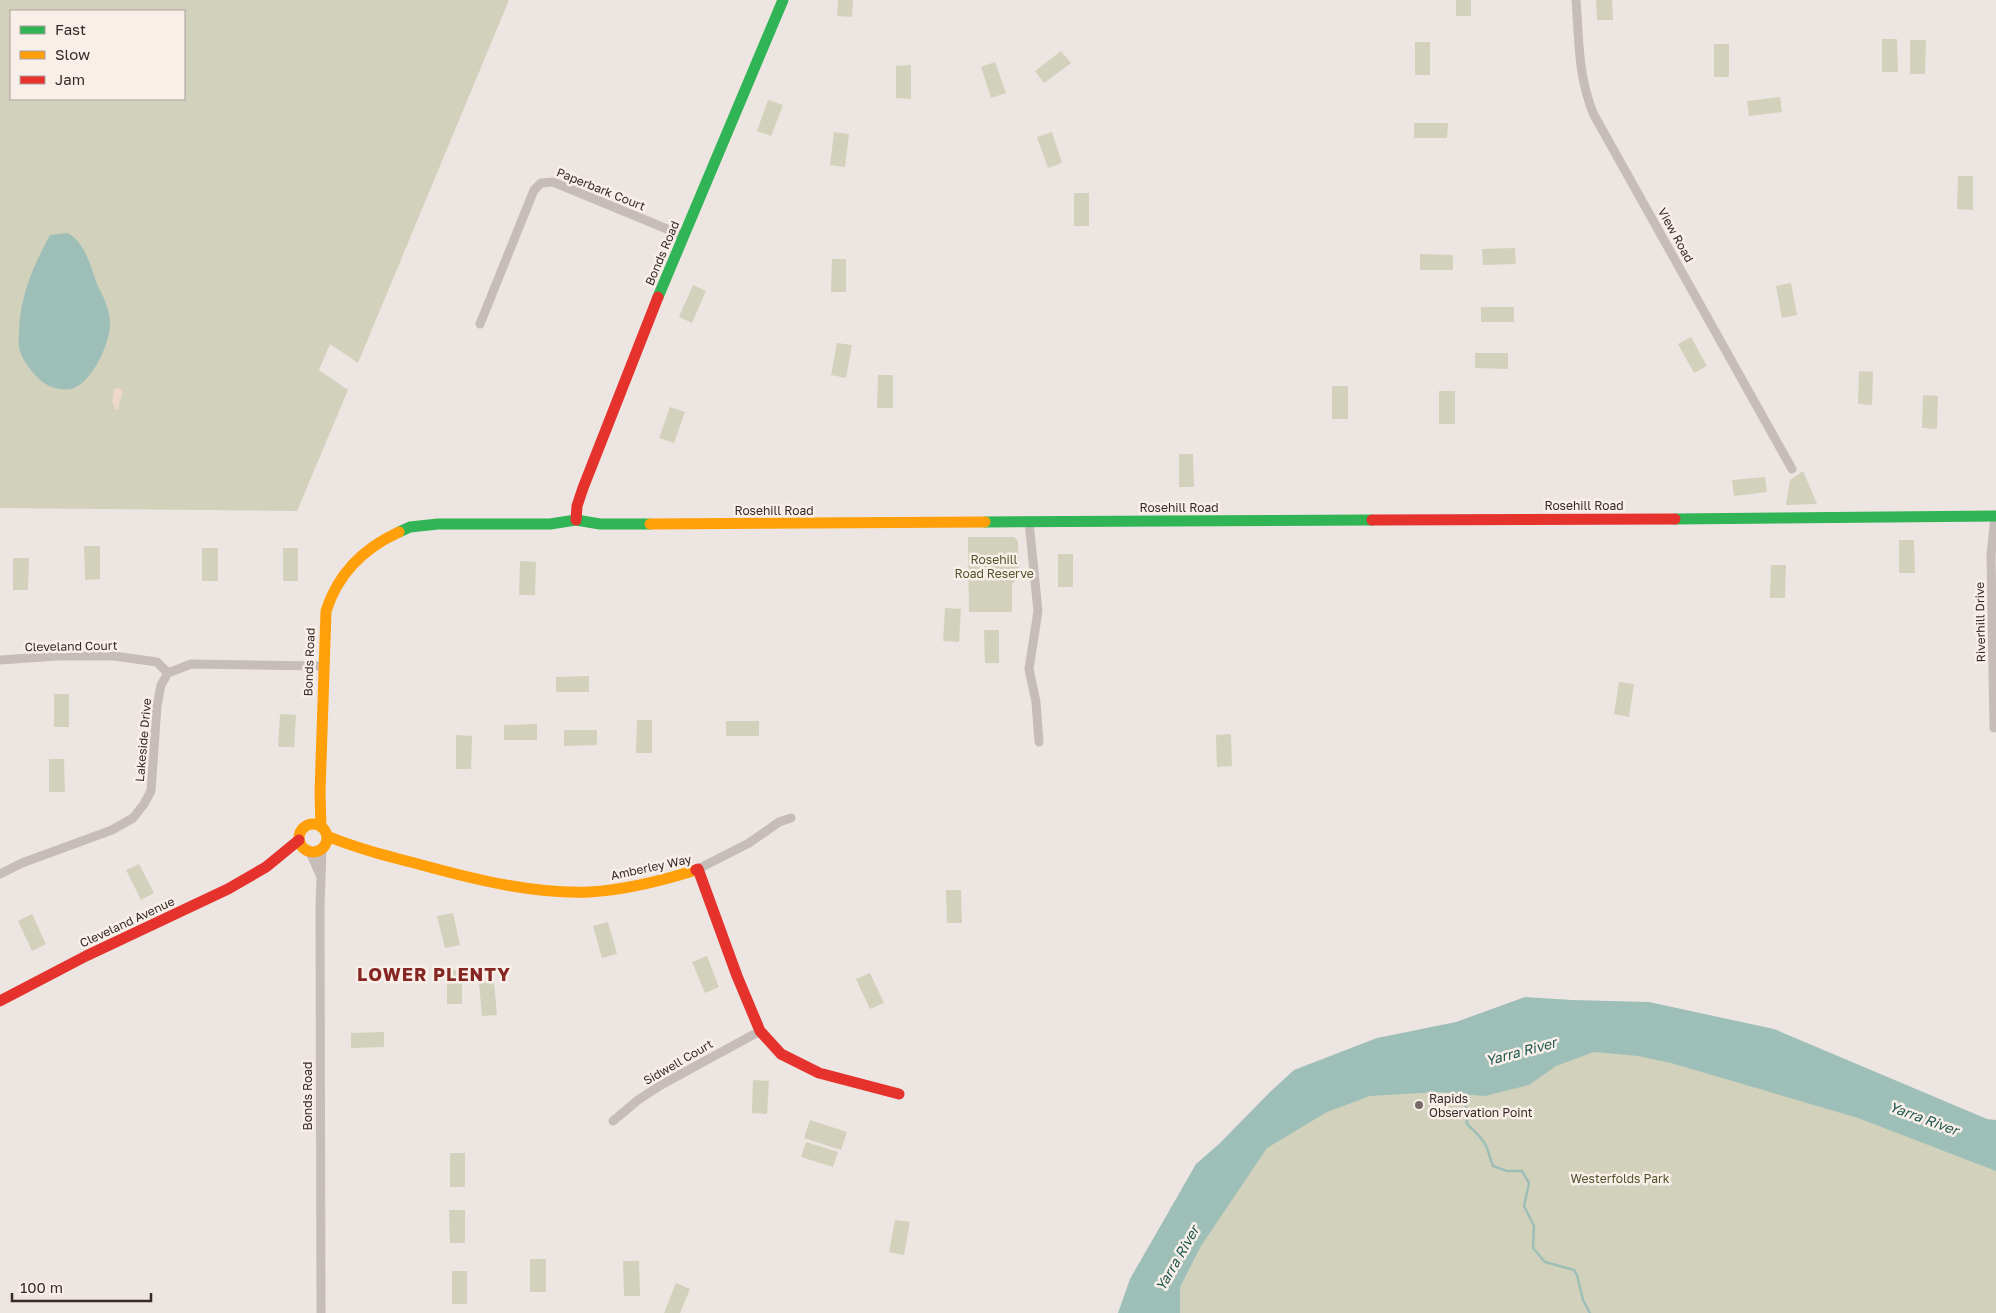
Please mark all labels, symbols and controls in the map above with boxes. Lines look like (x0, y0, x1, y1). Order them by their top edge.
legend (10, 10, 185, 100)
text: Fast (55, 20, 86, 38)
text: Slow (55, 45, 90, 63)
text: Jam (55, 70, 85, 88)
street label: Paperbark Court (554, 164, 648, 214)
street label: View Road (1655, 205, 1697, 265)
street label: Bonds Road (642, 218, 682, 288)
street label: Rosehill Road (1544, 498, 1624, 513)
street label: Rosehill Road (1139, 500, 1219, 515)
street label: Rosehill Road (734, 503, 814, 518)
park label: Rosehill Road Reserve (954, 552, 1034, 581)
street label: Riverhill Drive (1972, 582, 1988, 662)
street label: Bonds Road (300, 627, 318, 697)
street label: Cleveland Court (24, 638, 118, 654)
street label: Lakeside Drive (132, 698, 154, 782)
street label: Amberley Way (609, 851, 693, 883)
street label: Cleveland Avenue (77, 893, 177, 951)
district label: LOWER PLENTY (357, 963, 511, 985)
water label: Yarra River (1484, 1033, 1561, 1069)
street label: Sidwell Court (641, 1036, 716, 1088)
street label: Bonds Road (300, 1062, 315, 1130)
place label: Rapids Observation Point (1429, 1091, 1533, 1120)
water label: Yarra River (1887, 1098, 1963, 1139)
marker: Rapids Observation Point (1413, 1099, 1425, 1111)
park label: Westerfolds Park (1571, 1171, 1670, 1186)
water label: Yarra River (1152, 1220, 1204, 1294)
scale bar (12, 1270, 151, 1302)
text: 100 m (20, 1278, 63, 1296)

